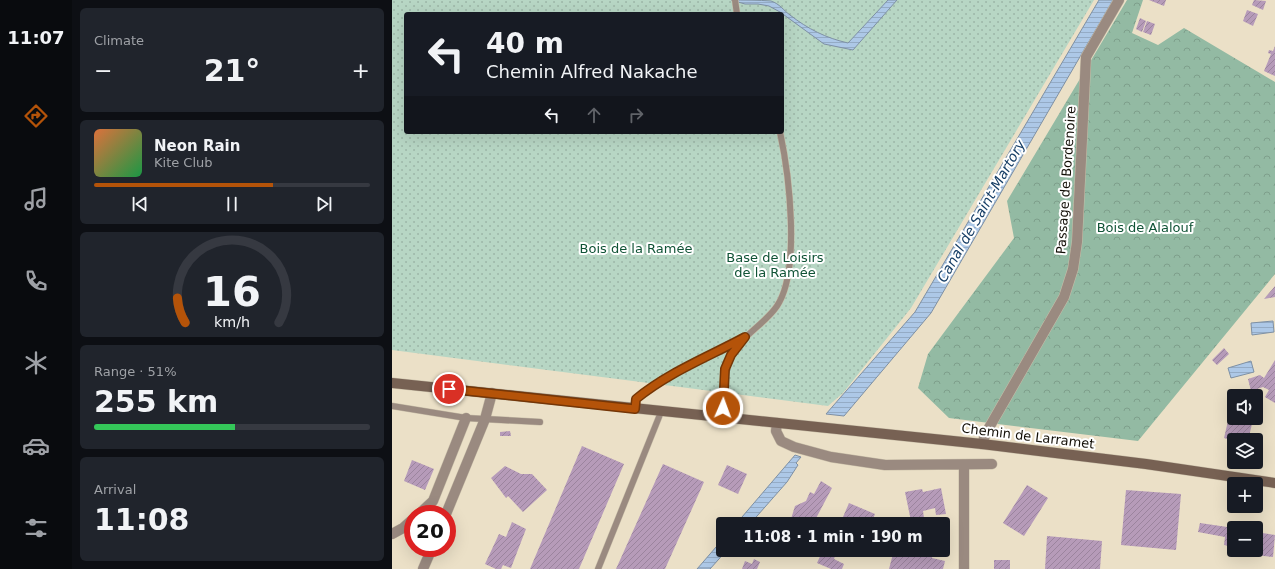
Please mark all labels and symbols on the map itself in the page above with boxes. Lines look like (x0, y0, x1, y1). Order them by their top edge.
street label: Passage de Bordenoire (1053, 105, 1079, 255)
water label: Canal de Saint-Martory (934, 137, 1029, 285)
park label: Bois de Alalouf (1097, 220, 1194, 235)
park label: Bois de la Ramée (580, 241, 692, 256)
park label: Base de Loisirs de la Ramée (726, 250, 824, 280)
pin (432, 372, 466, 406)
position arrow (702, 387, 744, 429)
street label: Chemin de Larramet (961, 420, 1095, 452)
speed limit sign: 20 (404, 505, 456, 557)

